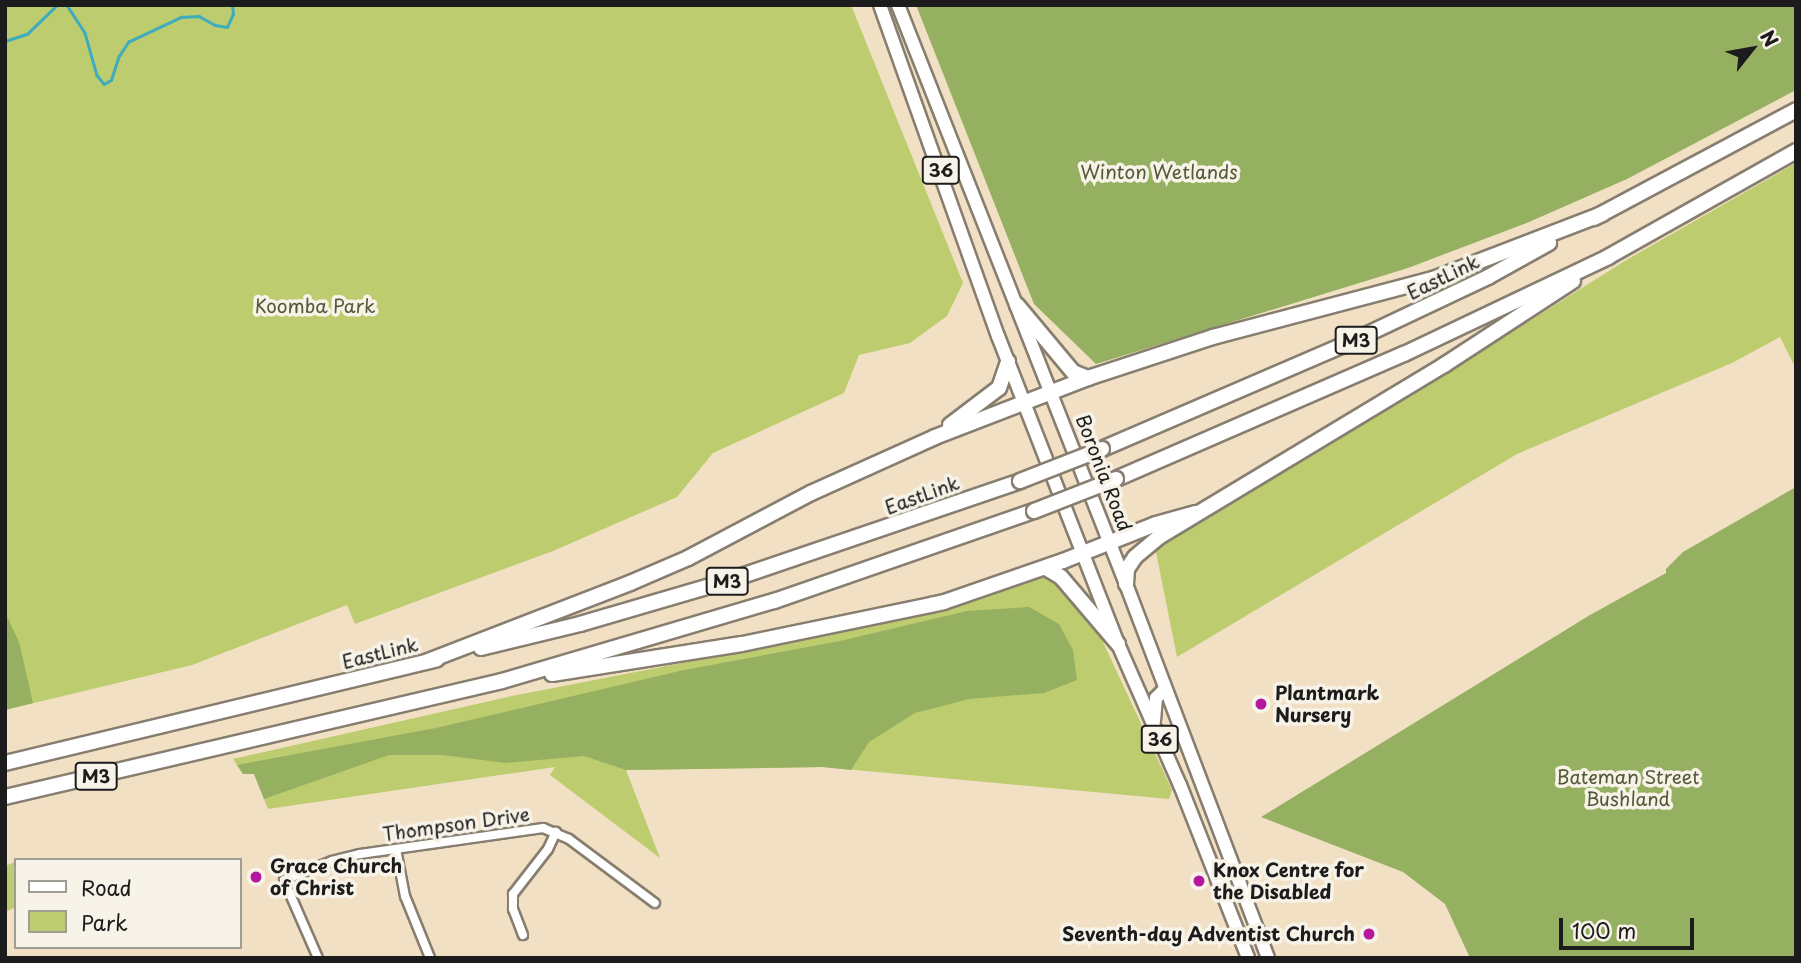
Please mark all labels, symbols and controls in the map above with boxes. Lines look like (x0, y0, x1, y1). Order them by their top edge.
north arrow (1717, 14, 1787, 84)
text: N (1754, 25, 1786, 52)
road number: 36 (922, 155, 960, 184)
park label: Winton Wetlands (1080, 161, 1238, 183)
street label: EastLink (1403, 250, 1483, 304)
park label: Koomba Park (254, 295, 376, 317)
road number: M3 (1333, 326, 1379, 354)
street label: Boronia Road (1071, 412, 1137, 534)
street label: EastLink (882, 471, 962, 519)
road number: M3 (704, 566, 750, 596)
street label: EastLink (340, 633, 420, 673)
place label: Plantmark Nursery (1275, 682, 1379, 726)
marker: Plantmark Nursery (1253, 696, 1269, 712)
road number: 36 (1141, 724, 1179, 754)
road number: M3 (73, 762, 119, 790)
park label: Bateman Street Bushland (1556, 766, 1700, 810)
street label: Thompson Drive (381, 802, 531, 846)
place label: Grace Church of Christ (270, 855, 403, 899)
legend (14, 858, 242, 949)
place label: Knox Centre for the Disabled (1213, 859, 1367, 903)
marker: Grace Church of Christ (248, 869, 264, 885)
text: Road (81, 871, 132, 903)
marker: Knox Centre for the Disabled (1191, 873, 1207, 889)
scale bar (1563, 904, 1698, 948)
text: Park (81, 906, 128, 938)
text: 100 m (1572, 914, 1636, 946)
place label: Seventh-day Adventist Church (1060, 923, 1355, 945)
marker: Seventh-day Adventist Church (1361, 926, 1377, 942)

